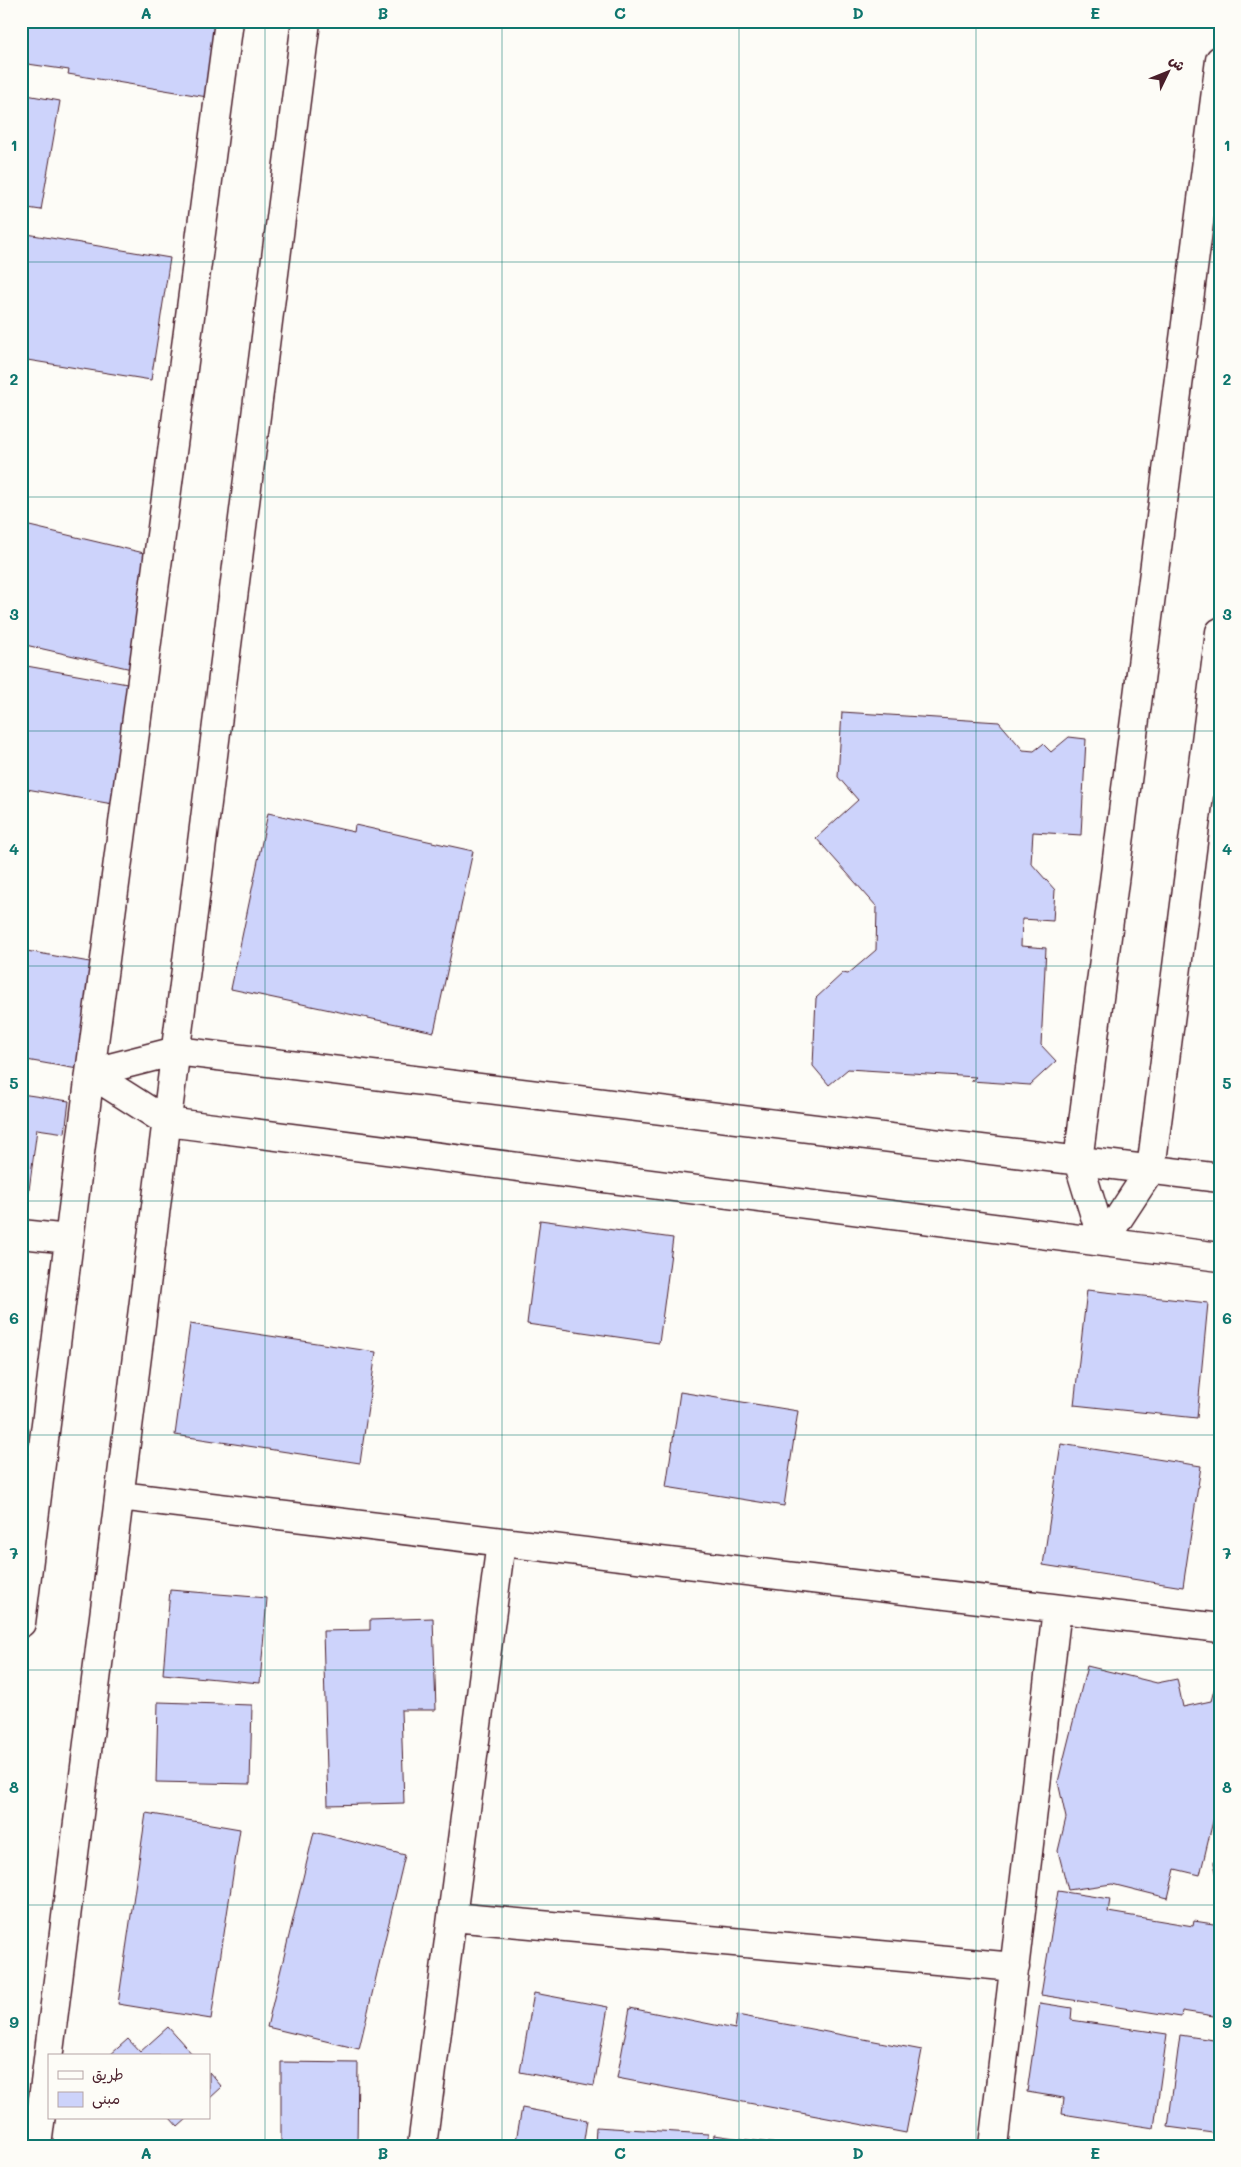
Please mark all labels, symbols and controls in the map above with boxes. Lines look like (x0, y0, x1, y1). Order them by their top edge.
text: A (140, 2, 152, 23)
text: B (378, 2, 388, 23)
text: C (614, 2, 626, 23)
text: D (852, 2, 864, 23)
text: E (1090, 2, 1100, 23)
north arrow (1144, 48, 1194, 98)
text: ش (1166, 51, 1190, 75)
text: 1 (10, 134, 18, 155)
text: 1 (1223, 134, 1231, 155)
text: 2 (10, 368, 19, 389)
text: 2 (1223, 368, 1232, 389)
text: 3 (9, 603, 19, 624)
text: 3 (1222, 603, 1232, 624)
text: 4 (9, 838, 19, 859)
text: 4 (1222, 838, 1232, 859)
text: 5 (9, 1072, 19, 1093)
text: 5 (1222, 1072, 1232, 1093)
text: 6 (9, 1307, 19, 1328)
text: 6 (1222, 1307, 1232, 1328)
text: 7 (10, 1542, 19, 1563)
text: 7 (1223, 1542, 1232, 1563)
text: 8 (9, 1776, 19, 1797)
text: 8 (1222, 1776, 1232, 1797)
text: 9 (9, 2011, 19, 2032)
text: 9 (1222, 2011, 1232, 2032)
legend (48, 2054, 210, 2120)
text: طريق (92, 2064, 124, 2084)
text: مبنى (92, 2088, 120, 2109)
text: A (140, 2142, 152, 2163)
text: B (378, 2142, 388, 2163)
text: C (614, 2142, 626, 2163)
text: D (852, 2142, 864, 2163)
text: E (1090, 2142, 1100, 2163)

